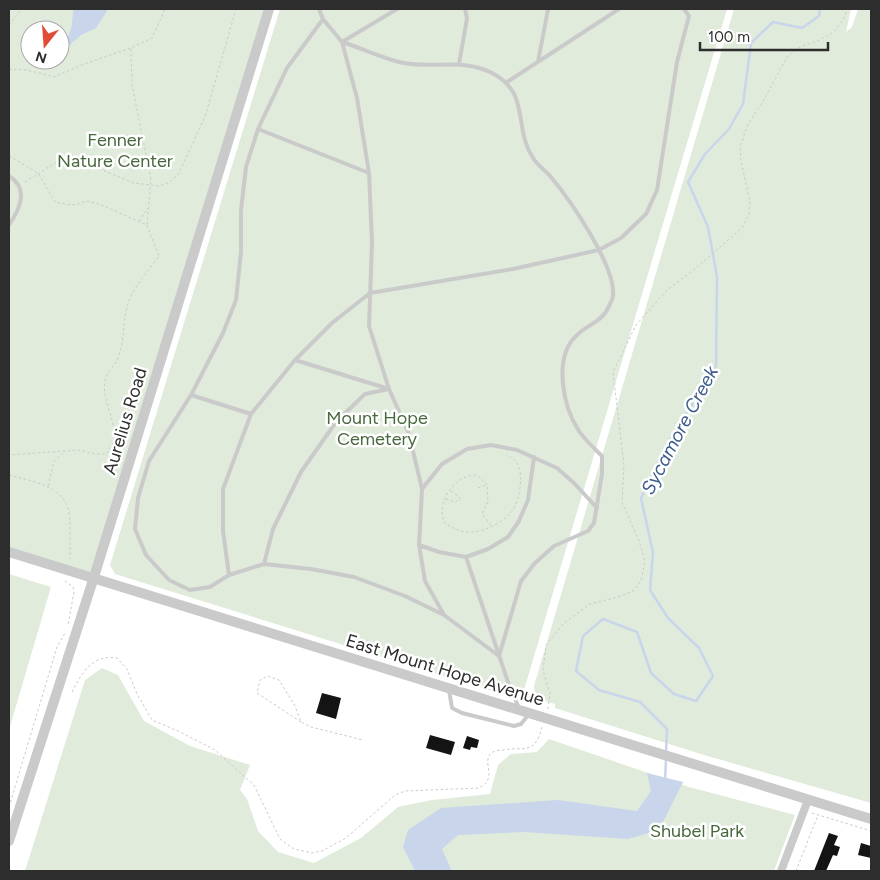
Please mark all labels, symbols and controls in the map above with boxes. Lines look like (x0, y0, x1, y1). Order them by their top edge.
north arrow (20, 20, 70, 70)
scale bar (700, 20, 828, 52)
text: 100 m (708, 28, 750, 46)
text: N (34, 47, 49, 67)
park label: Fenner Nature Center (57, 129, 173, 172)
water label: Sycamore Creek (636, 362, 723, 498)
street label: Aurelius Road (98, 365, 152, 477)
park label: Mount Hope Cemetery (326, 407, 428, 450)
street label: East Mount Hope Avenue (343, 629, 547, 711)
park label: Shubel Park (650, 820, 744, 842)

